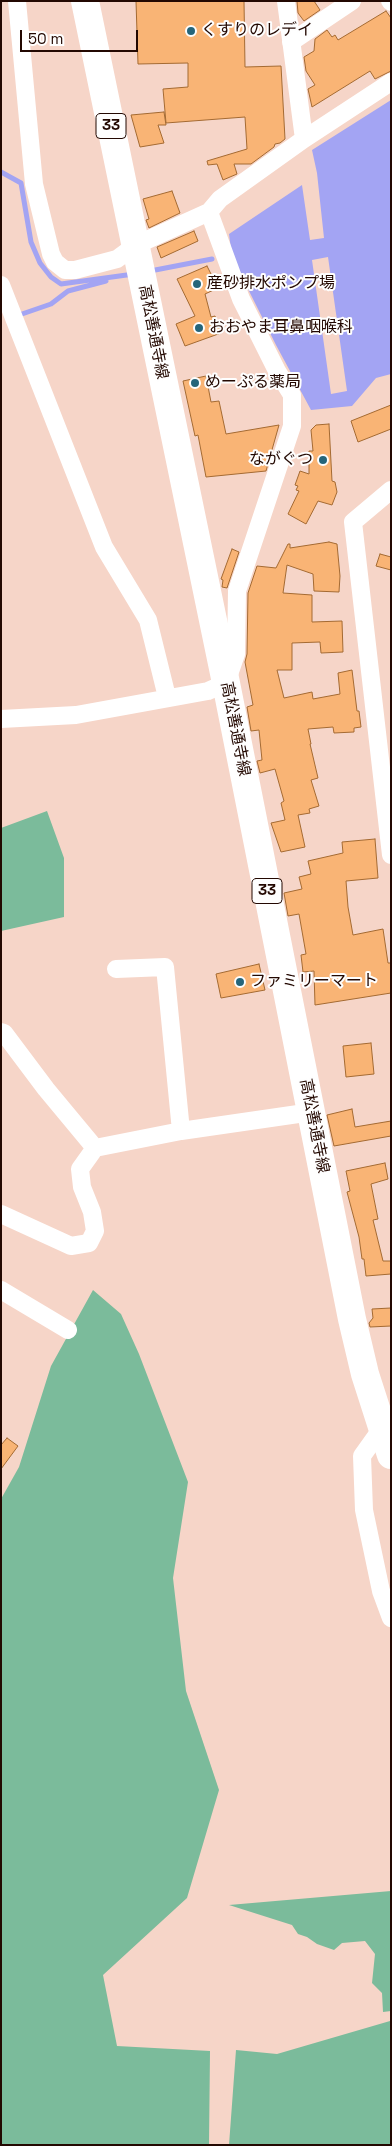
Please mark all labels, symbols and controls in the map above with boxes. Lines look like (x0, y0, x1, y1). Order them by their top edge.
scale bar (22, 20, 140, 52)
place label: くすりのレデイ (201, 21, 313, 41)
marker: くすりのレデイ (185, 25, 197, 37)
text: 50 m (28, 29, 63, 48)
road number: 33 (96, 114, 126, 138)
place label: 産砂排水ポンプ場 (207, 274, 335, 294)
marker: 産砂排水ポンプ場 (191, 278, 203, 290)
street label: 高松善通寺線 (134, 283, 172, 381)
place label: おおやま耳鼻咽喉科 (209, 318, 353, 338)
marker: おおやま耳鼻咽喉科 (193, 322, 205, 334)
place label: めーぷる薬局 (205, 373, 301, 393)
marker: めーぷる薬局 (189, 377, 201, 389)
place label: ながぐつ (249, 450, 313, 470)
marker: ながぐつ (317, 454, 329, 466)
street label: 高松善通寺線 (216, 680, 254, 778)
road number: 33 (252, 878, 282, 904)
place label: ファミリーマート (250, 972, 378, 992)
marker: ファミリーマート (234, 976, 246, 988)
street label: 高松善通寺線 (295, 1077, 333, 1175)

